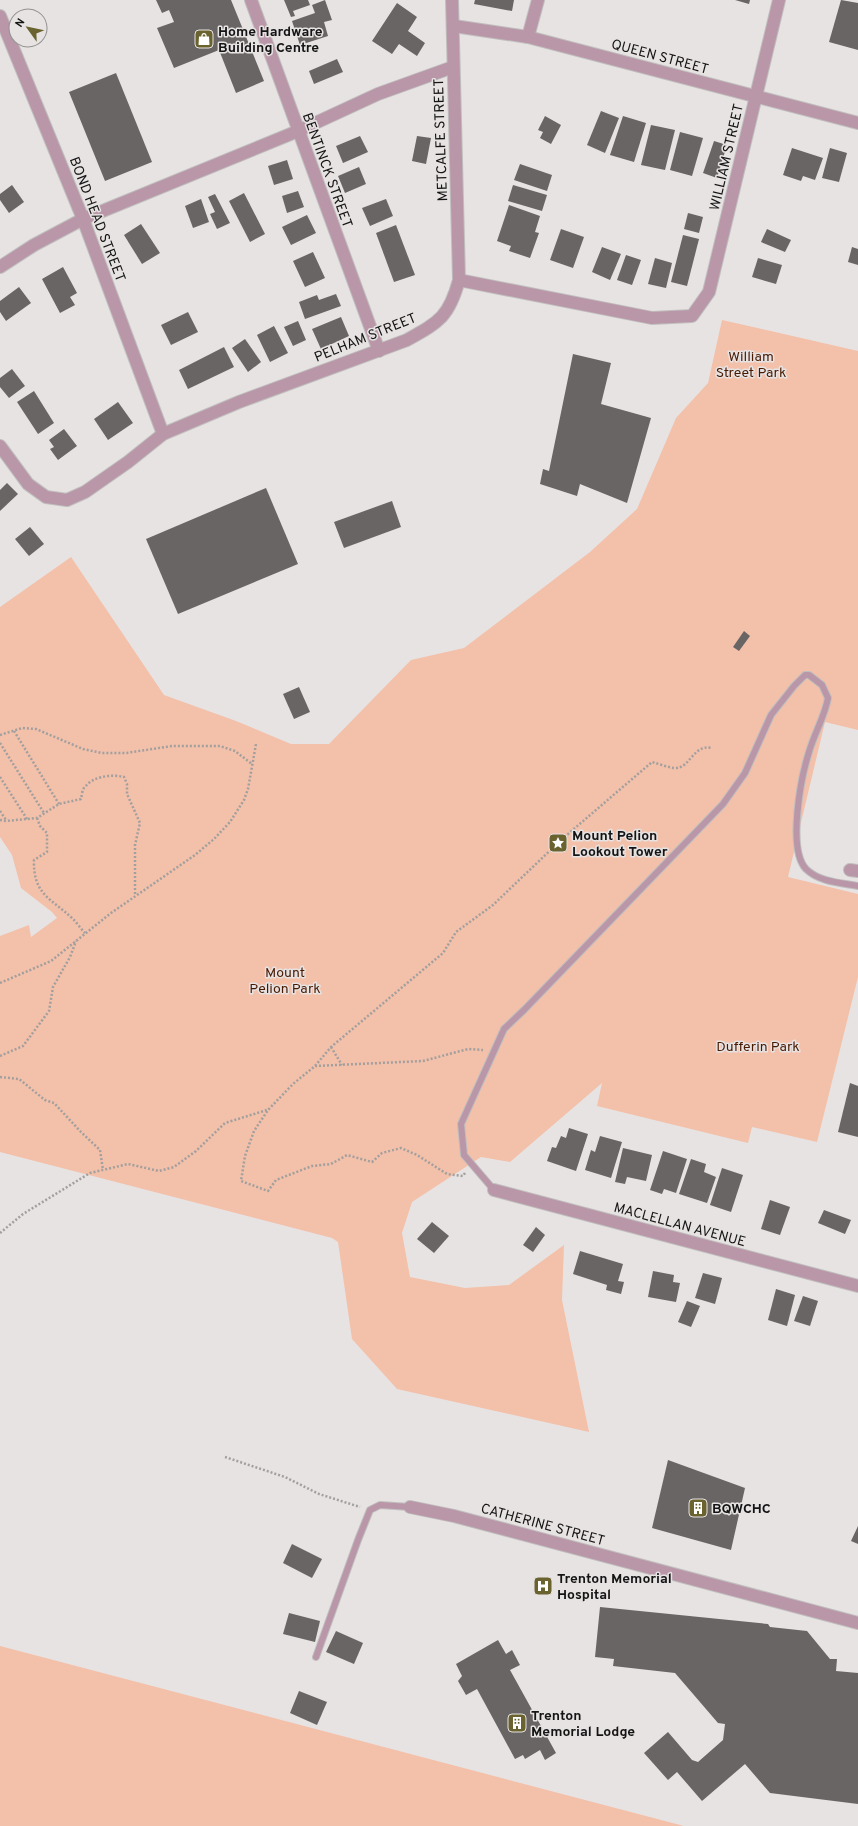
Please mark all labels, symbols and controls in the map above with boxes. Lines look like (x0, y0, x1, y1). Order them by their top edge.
north arrow (8, 8, 48, 48)
text: N (12, 16, 28, 30)
place label: Home Hardware Building Centre (218, 24, 323, 57)
shop icon: Home Hardware Building Centre (193, 28, 215, 50)
street label: QUEEN STREET (609, 36, 710, 79)
street label: METCALFE STREET (431, 78, 452, 202)
street label: WILLIAM STREET (707, 102, 748, 212)
street label: BENTINCK STREET (298, 111, 355, 230)
street label: BOND HEAD STREET (65, 155, 128, 284)
street label: PELHAM STREET (312, 310, 419, 367)
park label: William Street Park (716, 349, 786, 382)
place label: Mount Pelion Lookout Tower (572, 828, 668, 861)
place icon: Mount Pelion Lookout Tower (547, 832, 569, 854)
park label: Mount Pelion Park (249, 965, 321, 998)
park label: Dufferin Park (716, 1039, 800, 1056)
street label: MACLELLAN AVENUE (612, 1200, 748, 1251)
building icon: BQWCHC (687, 1497, 709, 1519)
street label: CATHERINE STREET (479, 1501, 607, 1550)
place label: BQWCHC (712, 1501, 771, 1518)
place label: Trenton Memorial Hospital (557, 1571, 672, 1604)
hospital icon: Trenton Memorial Hospital (532, 1575, 554, 1597)
place label: Trenton Memorial Lodge (531, 1708, 635, 1741)
building icon: Trenton Memorial Lodge (506, 1712, 528, 1734)

